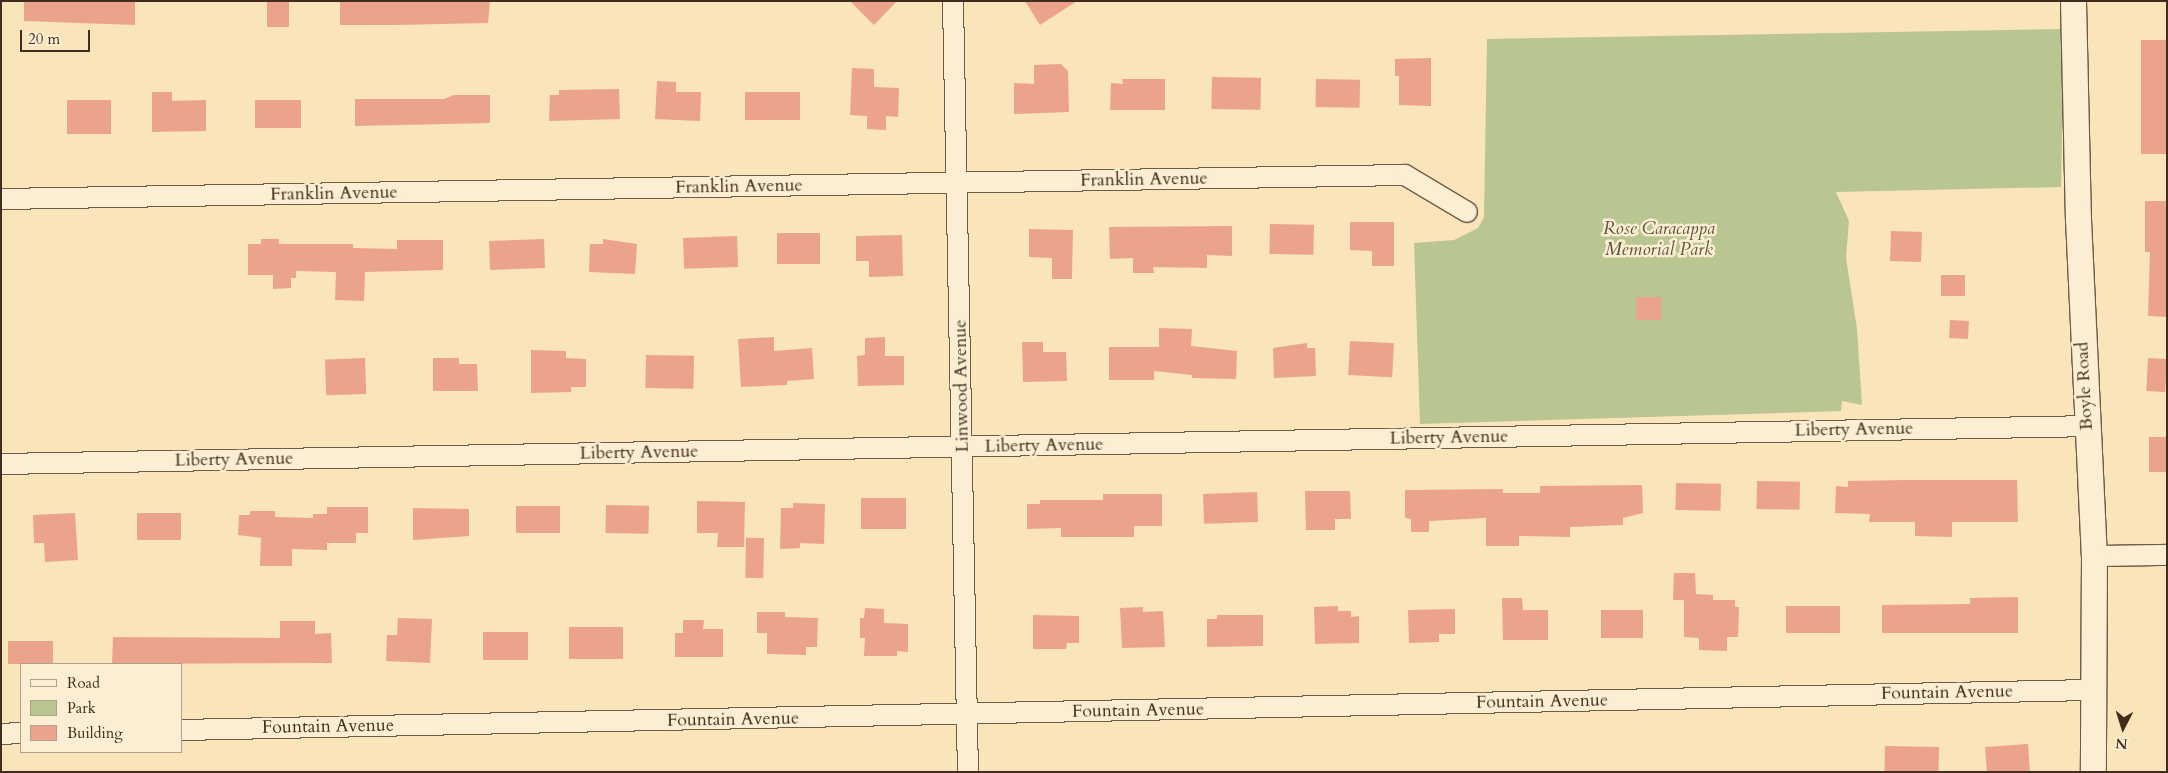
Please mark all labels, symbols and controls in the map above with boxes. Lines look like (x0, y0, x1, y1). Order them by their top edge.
scale bar (22, 20, 92, 52)
text: 20 m (28, 29, 60, 49)
street label: Franklin Avenue (1080, 168, 1208, 192)
street label: Franklin Avenue (675, 175, 803, 199)
street label: Franklin Avenue (270, 182, 398, 206)
park label: Rose Caracappa Memorial Park (1603, 219, 1715, 262)
street label: Linwood Avenue (950, 319, 974, 453)
street label: Boyle Road (2072, 341, 2098, 431)
street label: Liberty Avenue (1794, 418, 1914, 442)
street label: Liberty Avenue (1389, 426, 1509, 450)
street label: Liberty Avenue (984, 434, 1104, 458)
street label: Liberty Avenue (579, 441, 699, 465)
street label: Liberty Avenue (174, 448, 294, 472)
legend (20, 663, 182, 753)
text: Road (67, 673, 100, 693)
street label: Fountain Avenue (1881, 681, 2013, 705)
street label: Fountain Avenue (1476, 690, 1608, 714)
text: Park (67, 698, 96, 718)
street label: Fountain Avenue (1072, 699, 1204, 723)
north arrow (2098, 703, 2148, 753)
street label: Fountain Avenue (667, 708, 799, 732)
street label: Fountain Avenue (262, 715, 394, 739)
text: Building (67, 723, 123, 743)
text: N (2115, 733, 2129, 753)

